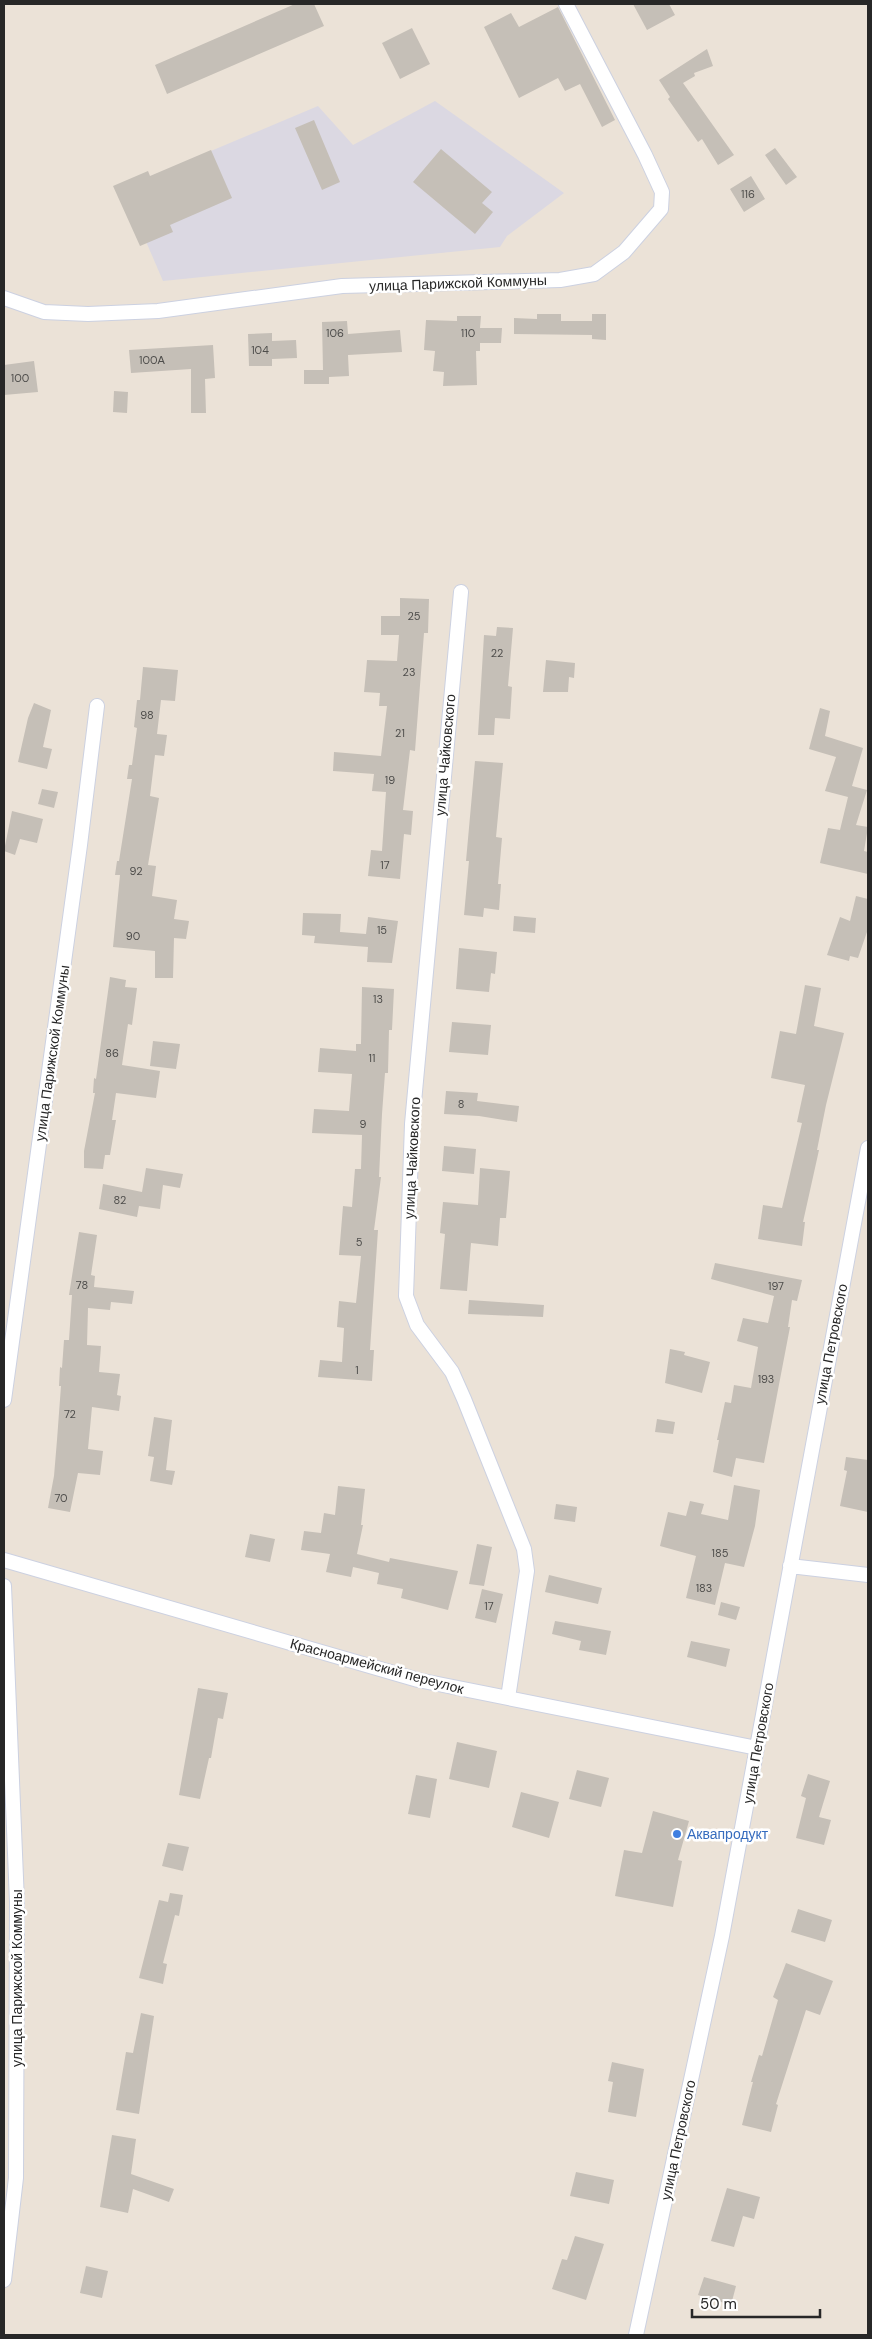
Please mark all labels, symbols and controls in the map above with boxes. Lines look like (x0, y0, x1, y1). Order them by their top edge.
house number: 116 (741, 187, 755, 201)
street label: улица Парижской Коммуны (369, 271, 547, 295)
house number: 106 (326, 326, 344, 340)
house number: 110 (461, 326, 475, 340)
house number: 104 (251, 343, 269, 357)
house number: 100А (139, 353, 166, 367)
house number: 100 (11, 371, 29, 385)
house number: 25 (407, 609, 421, 623)
house number: 22 (491, 646, 503, 660)
house number: 23 (403, 665, 415, 679)
street label: улица Чайковского (431, 693, 459, 817)
house number: 98 (140, 708, 154, 722)
house number: 21 (395, 726, 405, 740)
house number: 19 (385, 773, 395, 787)
house number: 17 (380, 858, 390, 872)
house number: 92 (129, 864, 143, 878)
house number: 15 (377, 923, 387, 937)
house number: 90 (126, 929, 140, 943)
street label: улица Парижской Коммуны (31, 964, 73, 1142)
house number: 13 (373, 992, 383, 1006)
house number: 86 (105, 1046, 119, 1060)
house number: 11 (369, 1051, 375, 1065)
street label: улица Чайковского (400, 1096, 424, 1219)
house number: 8 (458, 1097, 464, 1111)
house number: 9 (360, 1117, 367, 1131)
house number: 82 (114, 1193, 126, 1207)
house number: 5 (356, 1235, 363, 1249)
house number: 78 (76, 1278, 88, 1292)
house number: 197 (768, 1279, 784, 1293)
street label: улица Петровского (810, 1282, 852, 1406)
house number: 1 (355, 1363, 359, 1377)
house number: 193 (758, 1372, 774, 1386)
house number: 72 (64, 1407, 76, 1421)
house number: 70 (54, 1491, 68, 1505)
house number: 185 (712, 1546, 729, 1560)
house number: 183 (696, 1581, 712, 1595)
house number: 17 (484, 1599, 494, 1613)
street label: Красноармейский переулок (288, 1634, 467, 1698)
street label: улица Петровского (738, 1681, 778, 1805)
place label: Аквапродукт (687, 1825, 769, 1843)
marker: Аквапродукт (671, 1828, 683, 1840)
street label: улица Парижской Коммуны (8, 1889, 26, 2067)
street label: улица Петровского (656, 2078, 700, 2202)
scale bar (692, 2286, 820, 2318)
text: 50 m (700, 2294, 737, 2314)

